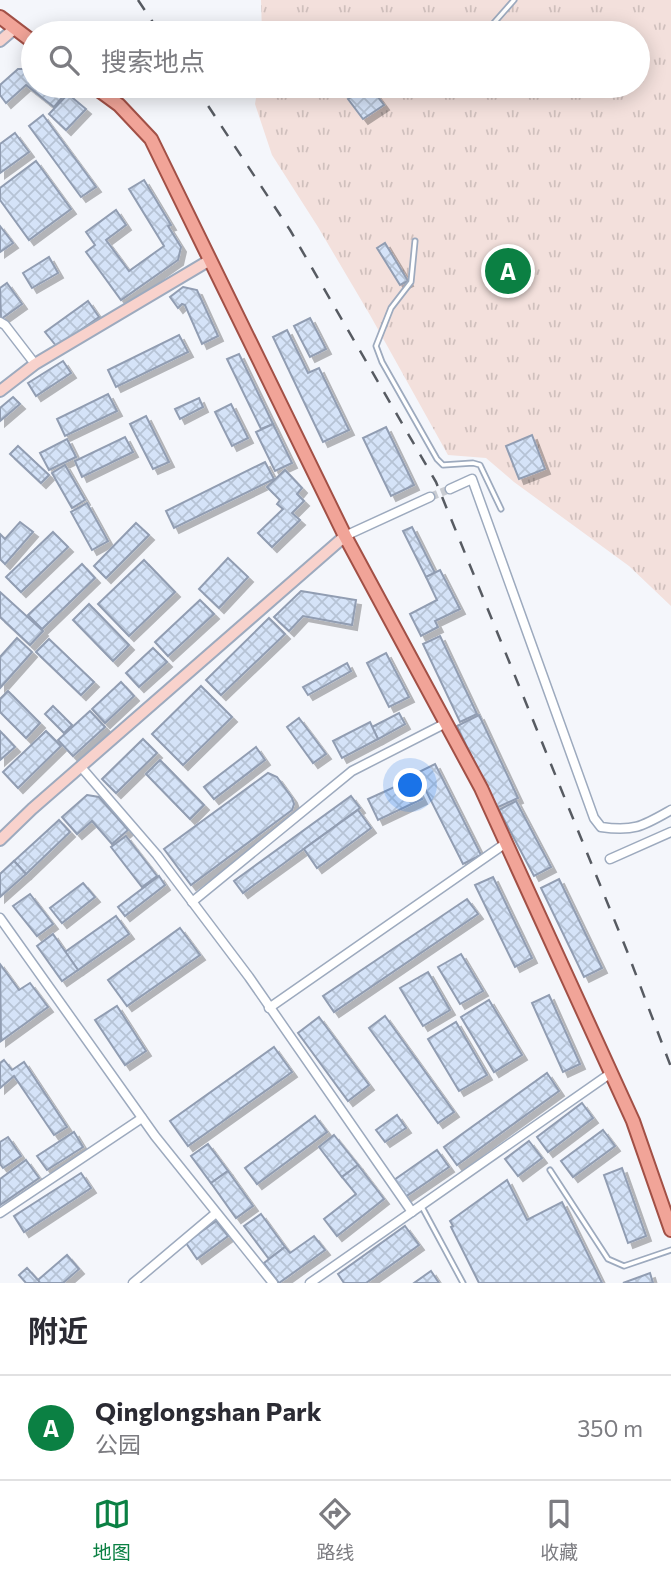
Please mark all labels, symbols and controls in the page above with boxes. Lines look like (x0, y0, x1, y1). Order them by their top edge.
search box (21, 21, 650, 98)
icon: search (45, 41, 83, 79)
text: 搜索地点 (101, 45, 205, 76)
pin: A (485, 245, 531, 297)
your location (393, 768, 427, 802)
text: 附近 (28, 1311, 88, 1348)
text: Qinglongshan Park (95, 1395, 322, 1426)
text: A (43, 1414, 59, 1442)
text: 350 m (577, 1414, 643, 1442)
text: 公园 (95, 1430, 141, 1458)
tab: 地图 (93, 1495, 131, 1564)
tab: 路线 (316, 1495, 354, 1564)
tab: 收藏 (540, 1495, 578, 1564)

